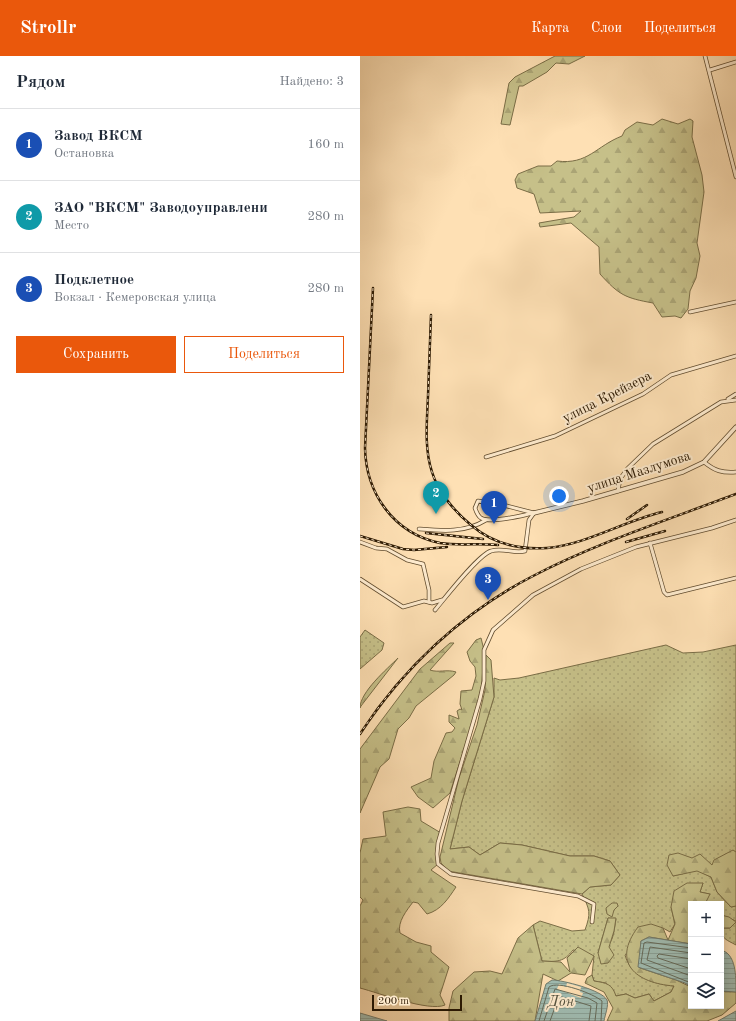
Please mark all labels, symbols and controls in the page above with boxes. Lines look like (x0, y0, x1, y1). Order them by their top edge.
text: Strollr (20, 19, 76, 38)
text: Карта (531, 21, 569, 35)
text: Слои (591, 21, 622, 35)
text: Поделиться (644, 21, 716, 35)
text: Рядом (16, 74, 65, 91)
text: Найдено: 3 (280, 75, 344, 88)
text: Завод ВКСМ (54, 129, 143, 144)
text: 1 (25, 138, 33, 151)
text: 160 m (307, 138, 344, 151)
text: Остановка (54, 147, 114, 160)
text: ЗАО "ВКСМ" Заводоуправлени (54, 201, 268, 216)
text: 2 (25, 210, 33, 223)
text: 280 m (307, 210, 344, 223)
text: Место (54, 219, 89, 232)
text: Подклетное (54, 273, 134, 288)
text: 3 (25, 282, 33, 295)
text: 280 m (307, 282, 344, 295)
text: Вокзал · Кемеровская улица (54, 291, 216, 304)
button: Сохранить (16, 336, 176, 373)
button: Поделиться (184, 336, 344, 373)
street label: улица Крейзера (560, 369, 654, 425)
street label: улица Мазлумова (586, 449, 692, 495)
pin: 2 (423, 481, 449, 514)
your location (549, 486, 569, 506)
pin: 1 (481, 491, 507, 524)
pin: 3 (475, 567, 501, 600)
map controls (688, 901, 724, 1009)
button: + (688, 901, 724, 937)
button: − (688, 937, 724, 973)
button: layers (688, 973, 724, 1009)
scale bar (372, 993, 462, 1012)
water label: Дон (546, 995, 575, 1010)
text: 200 m (378, 996, 409, 1007)

